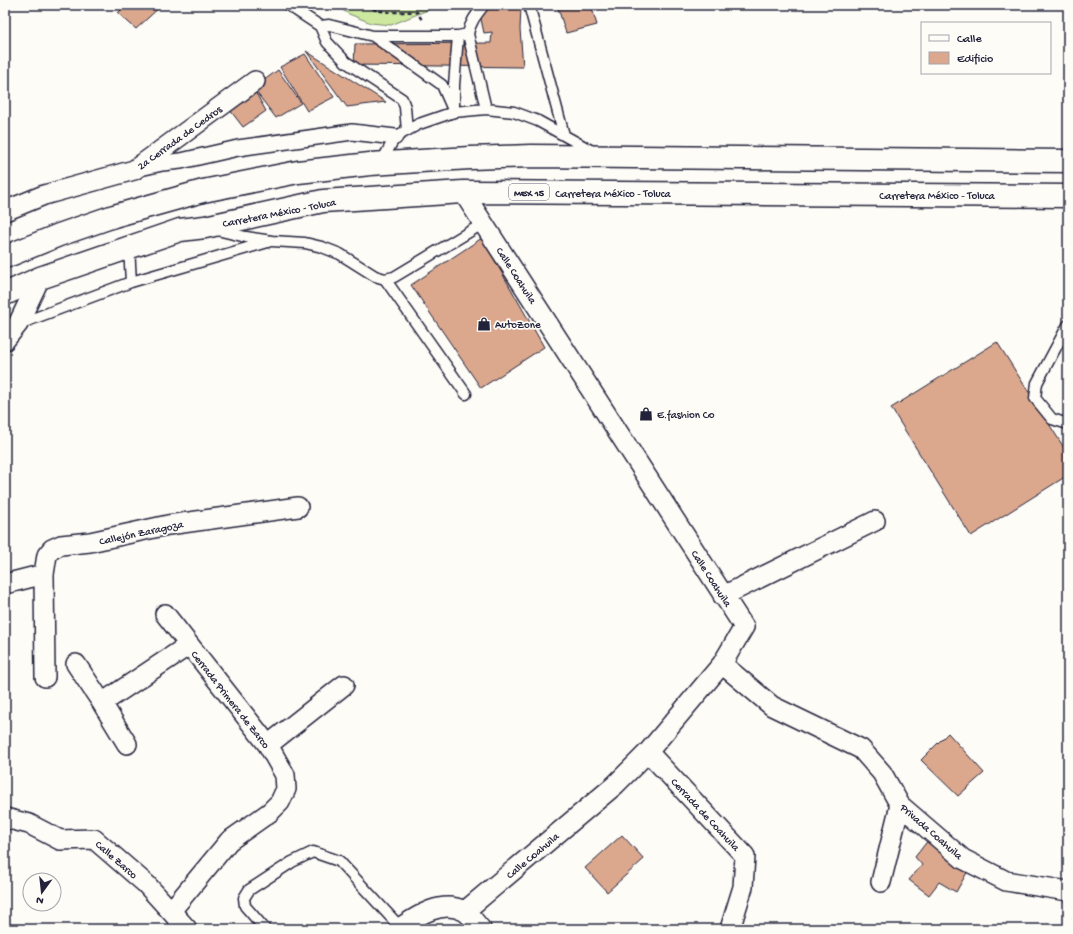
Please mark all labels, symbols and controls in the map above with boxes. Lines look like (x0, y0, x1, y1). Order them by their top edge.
legend (921, 22, 1051, 74)
text: Calle (957, 33, 982, 47)
text: Edificio (957, 53, 993, 67)
street label: 2a Cerrada de Cedros (136, 103, 225, 173)
road number: MEX 15 (509, 184, 549, 200)
street label: Carretera México - Toluca (555, 189, 672, 201)
street label: Carretera México - Toluca (879, 191, 996, 203)
street label: Carretera México - Toluca (222, 197, 338, 231)
street label: Calle Coahuila (493, 246, 539, 307)
shop icon: AutoZone (476, 316, 492, 332)
place label: AutoZone (495, 320, 541, 332)
shop icon: E.fashion Co (638, 406, 654, 422)
place label: E.fashion Co (657, 409, 715, 422)
street label: Callejón Zaragoza (98, 519, 185, 549)
street label: Calle Coahuila (688, 549, 734, 610)
street label: Cerrada Primera de Zarco (188, 649, 271, 752)
street label: Cerrada de Coahuila (668, 776, 742, 855)
street label: Privada Coahuila (896, 802, 965, 863)
street label: Calle Coahuila (505, 830, 563, 882)
street label: Calle Zarco (92, 839, 139, 882)
north arrow (22, 872, 62, 912)
text: N (35, 893, 45, 906)

